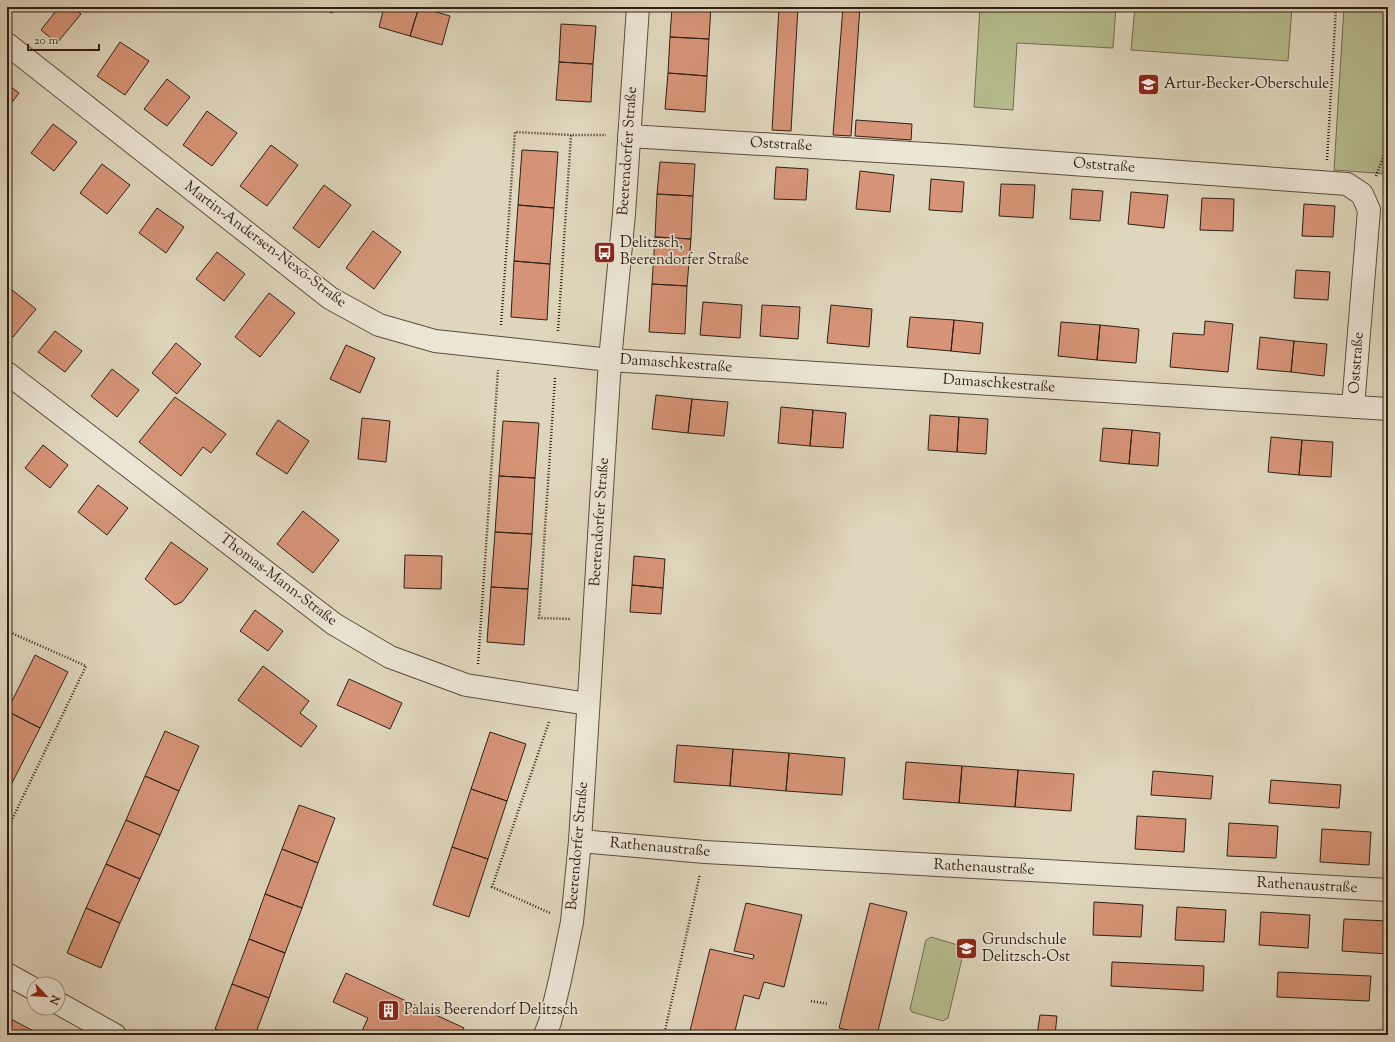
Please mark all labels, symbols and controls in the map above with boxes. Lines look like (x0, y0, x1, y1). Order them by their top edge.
scale bar (28, 26, 99, 52)
text: 20 m (34, 32, 59, 50)
school or university icon: Artur-Becker-Oberschule (1135, 71, 1161, 97)
place label: Artur-Becker-Oberschule (1164, 74, 1329, 95)
street label: Beerendorfer Straße (613, 86, 643, 216)
street label: Oststraße (749, 133, 813, 157)
street label: Oststraße (1072, 153, 1136, 179)
street label: Martin-Andersen-Nexö-Straße (179, 177, 351, 313)
place label: Delitzsch, Beerendorfer Straße (620, 233, 749, 271)
bus stop icon: Delitzsch, Beerendorfer Straße (592, 239, 618, 265)
street label: Oststraße (1344, 331, 1370, 395)
street label: Damaschkestraße (619, 350, 733, 378)
street label: Damaschkestraße (942, 370, 1056, 398)
street label: Beerendorfer Straße (585, 457, 615, 587)
street label: Thomas-Mann-Straße (215, 529, 341, 631)
street label: Beerendorfer Straße (562, 781, 594, 911)
street label: Rathenaustraße (609, 833, 711, 863)
street label: Rathenaustraße (933, 855, 1035, 881)
street label: Rathenaustraße (1256, 873, 1358, 899)
place label: Grundschule Delitzsch-Ost (982, 930, 1070, 968)
school or university icon: Grundschule Delitzsch-Ost (953, 936, 979, 962)
north arrow (26, 976, 66, 1016)
text: N (45, 992, 64, 1007)
building icon: Palais Beerendorf Delitzsch (375, 997, 401, 1023)
place label: Palais Beerendorf Delitzsch (404, 1000, 578, 1021)

